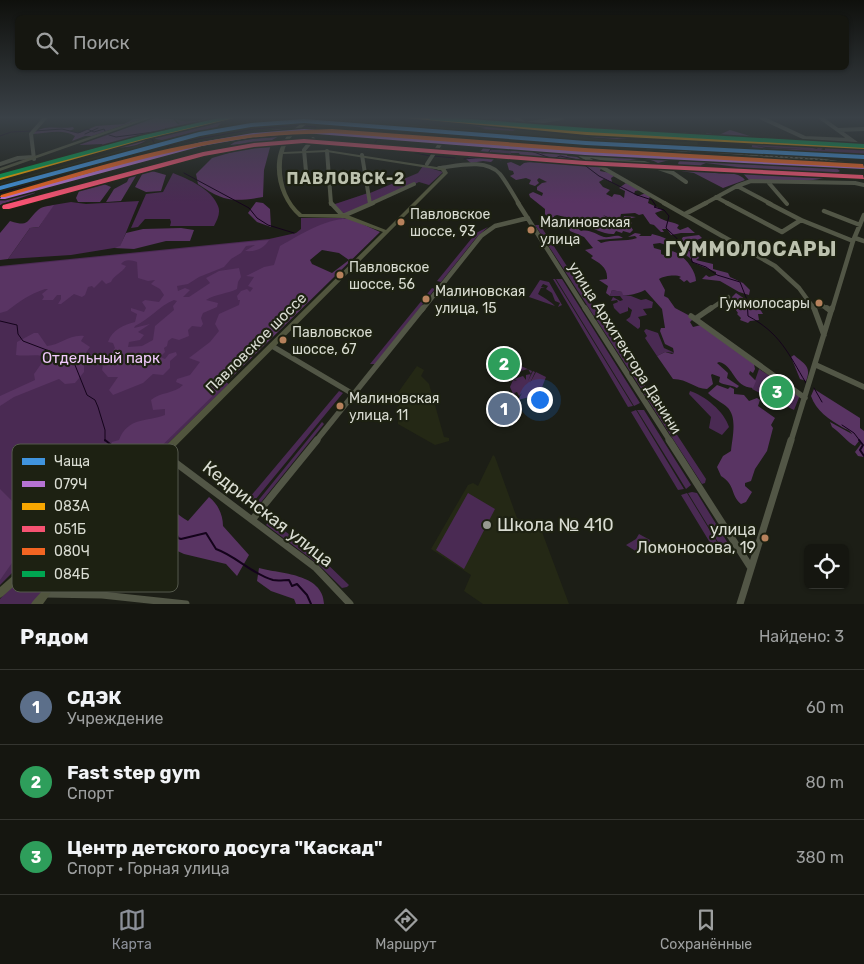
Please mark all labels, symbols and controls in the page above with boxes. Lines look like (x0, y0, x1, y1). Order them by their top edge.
search box (15, 15, 849, 70)
icon: search (33, 29, 61, 57)
text: Поиск (73, 31, 130, 54)
district label: ПАВЛОВСК-2 (287, 169, 405, 188)
place label: Павловское шоссе, 93 (410, 206, 491, 240)
place label: Малиновская улица (540, 214, 631, 248)
marker: Павловское шоссе, 93 (396, 217, 406, 227)
marker: Малиновская улица (526, 225, 536, 235)
district label: ГУММОЛОСАРЫ (665, 237, 837, 261)
place label: Павловское шоссе, 56 (349, 259, 430, 293)
street label: улица Архитектора Данини (564, 259, 686, 437)
marker: Павловское шоссе, 56 (335, 270, 345, 280)
place label: Малиновская улица, 15 (435, 283, 526, 317)
street label: Павловское шоссе (202, 289, 310, 397)
marker: Малиновская улица, 15 (421, 294, 431, 304)
place label: Гуммолосары (719, 295, 810, 312)
marker: Гуммолосары (814, 298, 824, 308)
place label: Павловское шоссе, 67 (292, 324, 373, 358)
marker: Павловское шоссе, 67 (278, 335, 288, 345)
pin: 2 (488, 345, 520, 383)
park label: Отдельный парк (42, 349, 160, 367)
pin: 3 (761, 373, 793, 411)
your location (527, 387, 553, 413)
place label: Малиновская улица, 11 (349, 390, 440, 424)
pin: 1 (488, 390, 520, 428)
marker: Малиновская улица, 11 (335, 401, 345, 411)
legend (12, 444, 178, 592)
text: Чаща (54, 453, 90, 470)
street label: Кедринская улица (198, 456, 338, 572)
text: 079Ч (54, 476, 88, 493)
text: 083А (54, 498, 90, 515)
place label: Школа № 410 (497, 514, 614, 536)
marker: Школа № 410 (481, 519, 493, 531)
place label: улица Ломоносова, 19 (636, 520, 756, 557)
text: 051Б (54, 521, 86, 538)
marker: улица Ломоносова, 19 (760, 533, 770, 543)
text: 080Ч (54, 543, 90, 560)
map controls (804, 544, 849, 589)
button: locate (804, 544, 849, 589)
text: 084Б (54, 566, 89, 583)
text: Рядом (20, 624, 89, 649)
text: Найдено: 3 (759, 627, 844, 646)
text: СДЭК (67, 686, 122, 709)
text: 1 (32, 698, 40, 717)
text: 60 m (806, 698, 844, 717)
text: Учреждение (67, 709, 164, 728)
text: Fast step gym (67, 761, 200, 784)
text: 2 (31, 773, 41, 792)
text: 80 m (806, 773, 844, 792)
text: Спорт (67, 784, 114, 803)
text: Центр детского досуга "Каскад" (67, 836, 383, 859)
text: 3 (31, 848, 41, 867)
text: 380 m (796, 848, 844, 867)
text: Спорт · Горная улица (67, 859, 230, 878)
tab: Карта (112, 906, 152, 953)
tab: Маршрут (375, 906, 436, 953)
tab: Сохранённые (660, 906, 752, 953)

